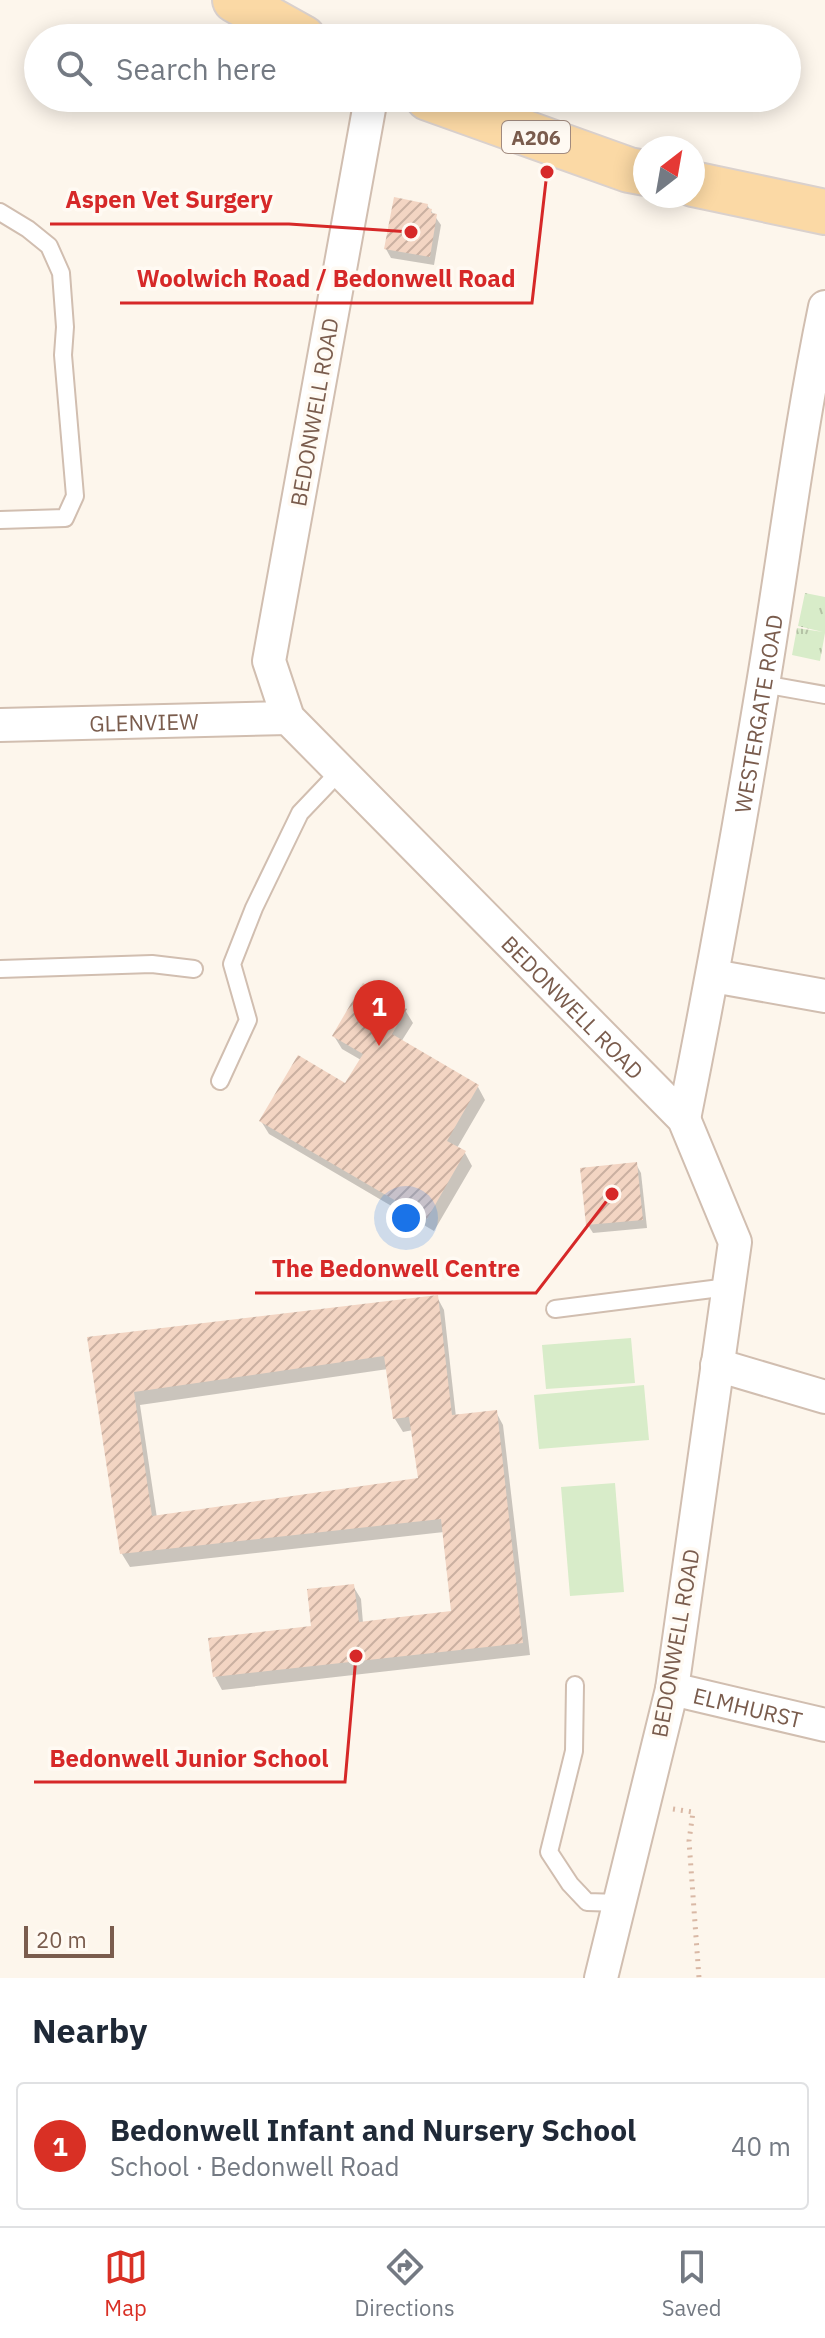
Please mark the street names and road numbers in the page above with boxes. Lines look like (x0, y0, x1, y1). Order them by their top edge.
road number: A206 (502, 121, 570, 153)
street label: BEDONWELL ROAD (283, 316, 345, 508)
street label: WESTERGATE ROAD (727, 612, 788, 815)
street label: GLENVIEW (89, 706, 199, 737)
street label: BEDONWELL ROAD (496, 929, 650, 1085)
street label: BEDONWELL ROAD (644, 1547, 706, 1739)
street label: ELMHURST (690, 1680, 806, 1734)

